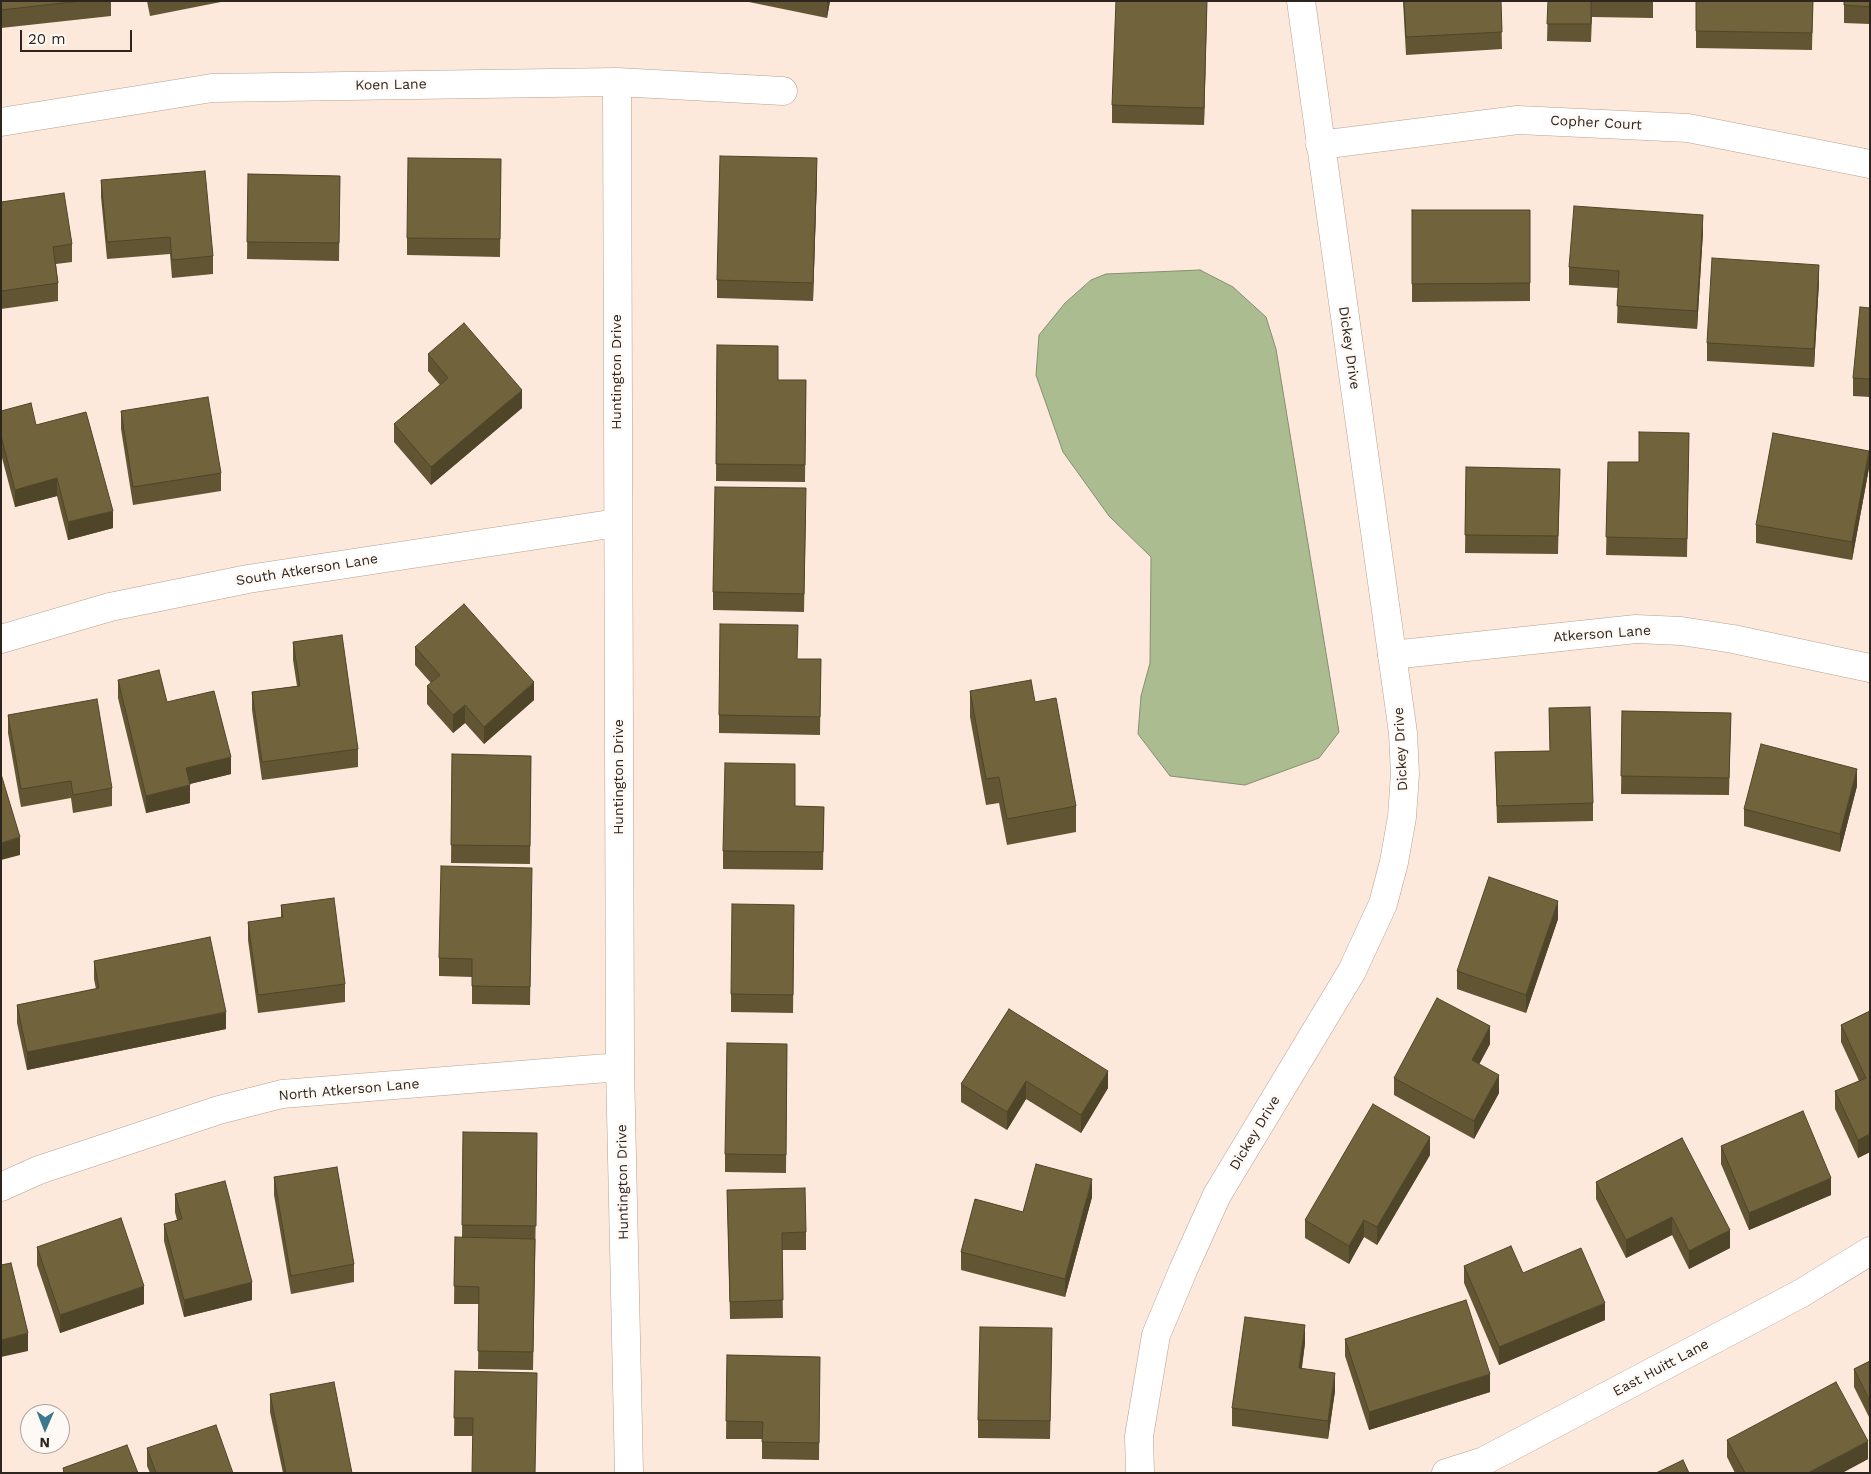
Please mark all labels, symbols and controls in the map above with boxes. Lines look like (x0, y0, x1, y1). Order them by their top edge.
scale bar (22, 20, 135, 52)
text: 20 m (28, 30, 66, 48)
street label: Koen Lane (355, 76, 427, 94)
street label: Copher Court (1550, 112, 1642, 134)
street label: Dickey Drive (1335, 305, 1363, 391)
street label: Huntington Drive (609, 314, 625, 430)
street label: South Atkerson Lane (235, 550, 379, 590)
street label: Atkerson Lane (1553, 622, 1651, 646)
street label: Dickey Drive (1390, 707, 1412, 791)
street label: Huntington Drive (611, 719, 627, 835)
street label: North Atkerson Lane (278, 1075, 420, 1105)
street label: Dickey Drive (1226, 1093, 1284, 1173)
street label: Huntington Drive (614, 1124, 632, 1240)
street label: East Huitt Lane (1610, 1336, 1712, 1400)
north arrow (20, 1404, 70, 1454)
text: N (39, 1435, 50, 1451)

